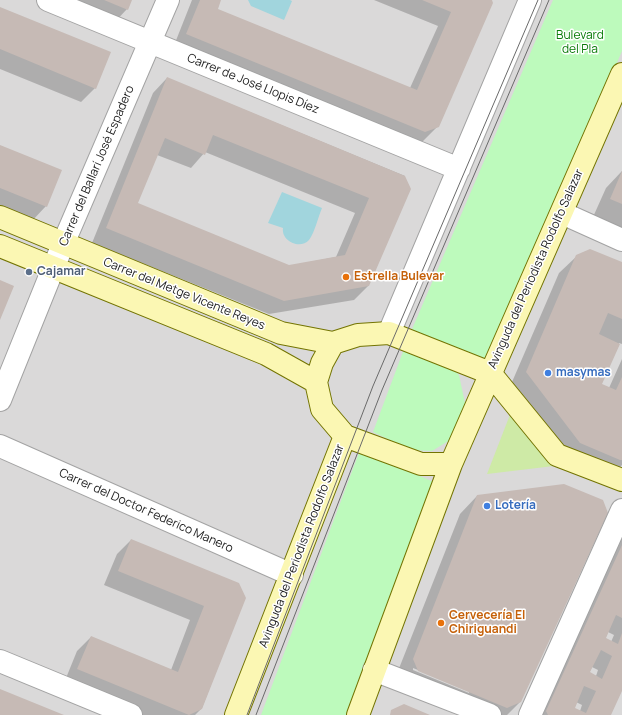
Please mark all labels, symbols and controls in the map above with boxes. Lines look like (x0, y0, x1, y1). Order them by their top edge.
park label: Bulevard del Pla (556, 29, 604, 57)
street label: Carrer de José Llopis Díez (185, 51, 321, 117)
street label: Carrer del Ballarí José Espadero (57, 83, 137, 249)
street label: Avinguda del Periodista Rodolfo Salazar (485, 167, 587, 371)
street label: Carrer del Metge Vicente Reyes (101, 255, 267, 333)
place label: Cajamar (37, 265, 86, 279)
marker: Cajamar (24, 267, 34, 277)
place label: Estrella Bulevar (354, 270, 444, 284)
marker: Estrella Bulevar (341, 272, 351, 282)
place label: masymas (556, 366, 611, 380)
marker: masymas (543, 368, 553, 378)
street label: Avinguda del Periodista Rodolfo Salazar (256, 442, 348, 650)
street label: Carrer del Doctor Federico Manero (57, 466, 235, 556)
place label: Lotería (495, 499, 536, 513)
marker: Lotería (482, 501, 492, 511)
place label: Cervecería El Chiriguandi (449, 609, 525, 637)
marker: Cervecería El Chiriguandi (436, 618, 446, 628)

